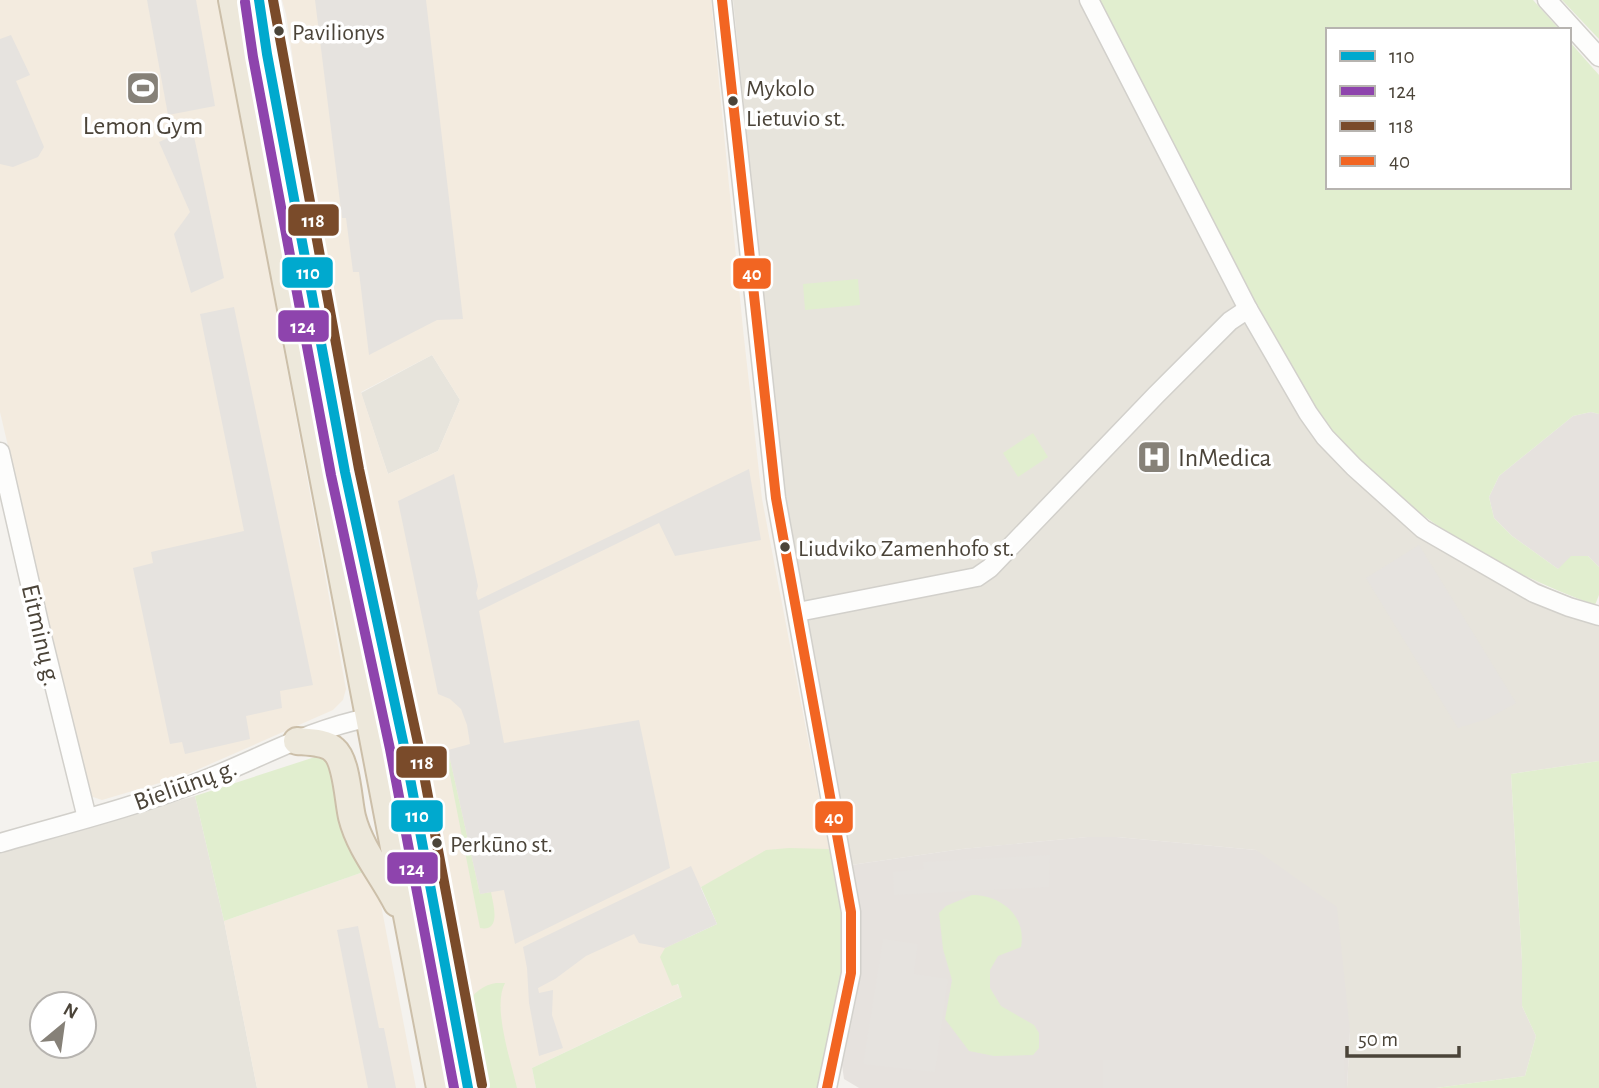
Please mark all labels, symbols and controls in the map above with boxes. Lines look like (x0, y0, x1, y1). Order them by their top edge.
place label: Pavilionys (292, 21, 385, 45)
marker: Pavilionys (272, 24, 286, 38)
legend (1326, 28, 1571, 189)
text: 110 (1389, 46, 1415, 67)
sports icon: Lemon Gym (124, 69, 162, 107)
place label: Mykolo Lietuvio st. (746, 77, 845, 131)
text: 124 (1389, 81, 1416, 102)
marker: Mykolo Lietuvio st. (726, 94, 740, 108)
place label: Lemon Gym (83, 113, 203, 139)
text: 118 (1389, 116, 1413, 137)
text: 40 (1389, 151, 1410, 172)
line badge: 118 (287, 203, 340, 237)
text: 118 (301, 212, 325, 231)
line badge: 110 (281, 256, 334, 289)
line badge: 40 (732, 257, 772, 290)
text: 110 (296, 264, 320, 283)
text: 40 (742, 265, 762, 284)
line badge: 124 (277, 309, 330, 343)
text: 124 (290, 318, 316, 337)
hospital icon: InMedica (1135, 438, 1173, 476)
place label: InMedica (1178, 445, 1272, 471)
place label: Liudviko Zamenhofo st. (798, 537, 1015, 561)
marker: Liudviko Zamenhofo st. (778, 540, 792, 554)
street label: Eitminų g. (17, 582, 65, 689)
line badge: 118 (395, 745, 448, 779)
street label: Bieliūnų g. (130, 754, 240, 816)
text: 118 (410, 754, 434, 773)
line badge: 110 (390, 799, 444, 833)
line badge: 40 (814, 800, 854, 834)
text: 110 (405, 807, 429, 826)
text: 40 (824, 809, 844, 828)
place label: Perkūno st. (450, 833, 553, 857)
marker: Perkūno st. (430, 836, 444, 850)
line badge: 124 (386, 851, 439, 885)
text: 124 (399, 860, 425, 879)
north arrow (28, 990, 98, 1060)
text: N (60, 1000, 81, 1023)
scale bar (1347, 1014, 1459, 1058)
text: 50 m (1358, 1029, 1398, 1050)

